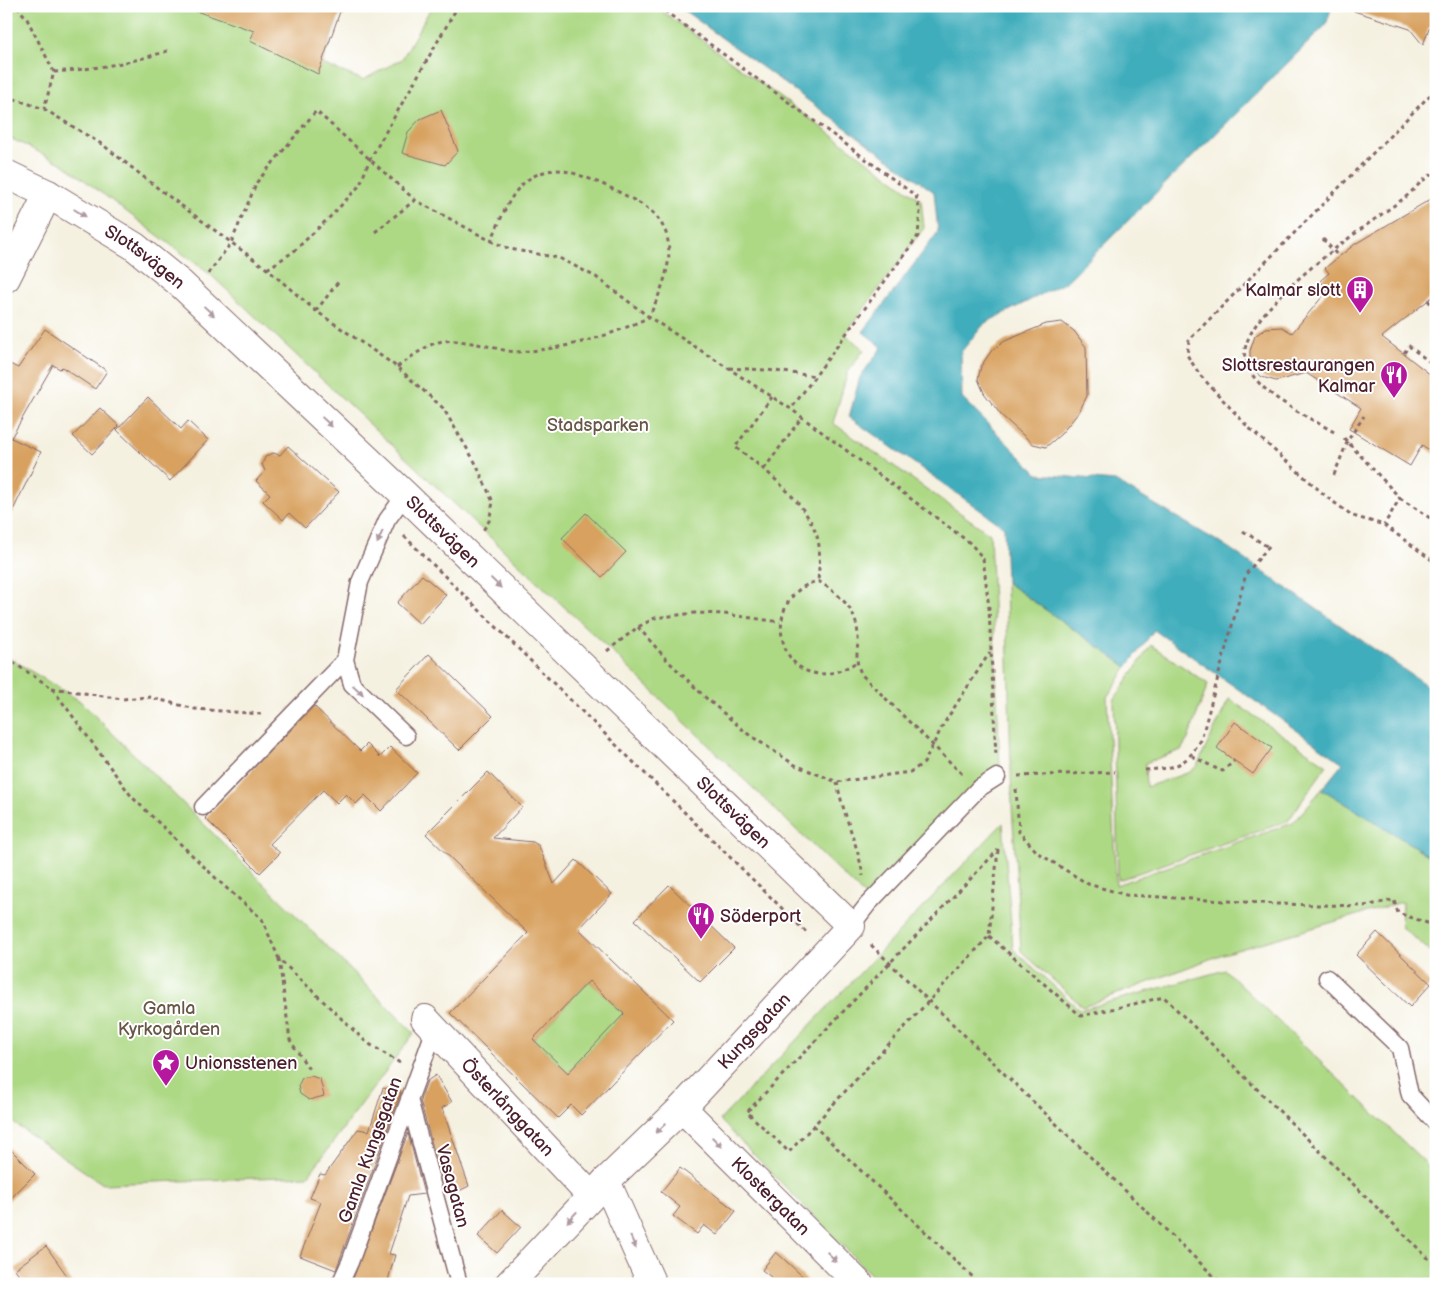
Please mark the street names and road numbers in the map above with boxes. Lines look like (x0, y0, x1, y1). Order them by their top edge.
street label: Slottsvägen (101, 221, 189, 294)
street label: Slottsvägen (401, 492, 484, 572)
street label: Slottsvägen (692, 772, 774, 853)
street label: Kungsgatan (714, 989, 795, 1074)
street label: Österlånggatan (457, 1054, 558, 1161)
street label: Gamla Kungsgatan (334, 1074, 407, 1226)
street label: Vasagatan (431, 1142, 474, 1230)
street label: Klostergatan (727, 1153, 814, 1240)

